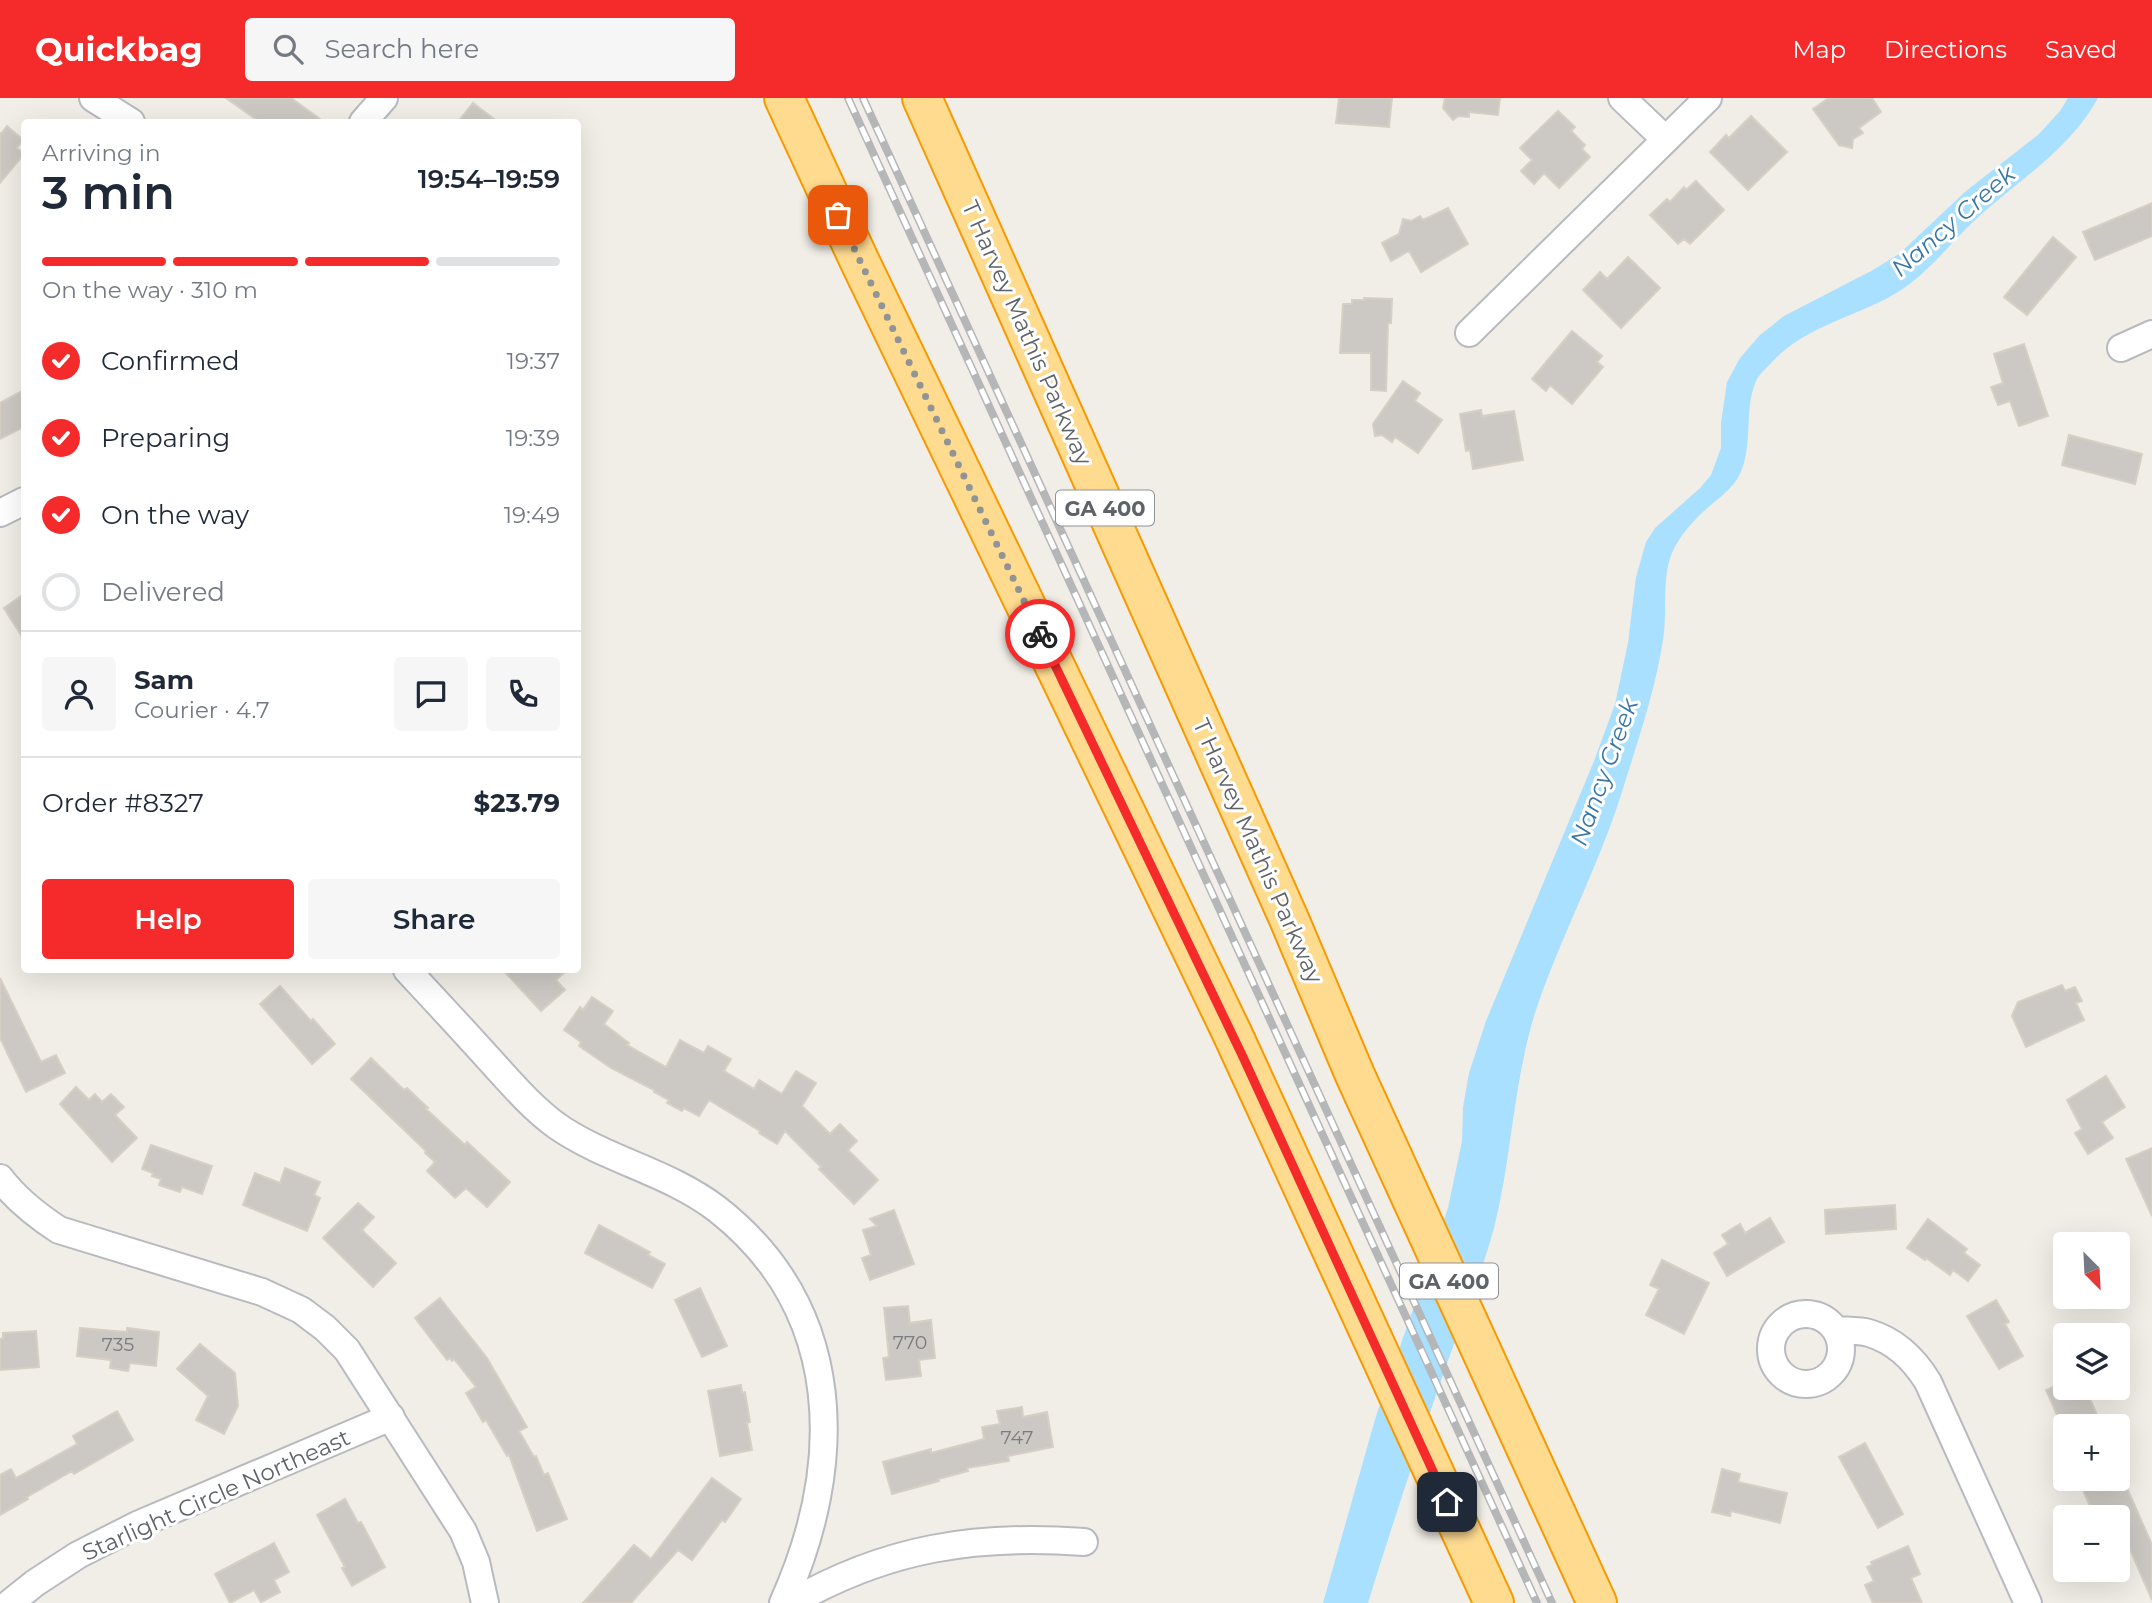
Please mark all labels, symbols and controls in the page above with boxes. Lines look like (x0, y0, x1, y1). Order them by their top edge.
search box (245, 18, 735, 81)
text: Quickbag (35, 29, 203, 69)
icon: search (269, 30, 307, 68)
text: Search here (325, 33, 479, 65)
text: Map (1793, 35, 1846, 64)
text: Directions (1884, 35, 2007, 64)
text: Saved (2045, 35, 2117, 64)
text: Arriving in (42, 139, 161, 167)
water label: Nancy Creek (1885, 158, 2022, 283)
text: 19:54–19:59 (418, 163, 560, 195)
text: 3 min (42, 164, 175, 221)
pin (808, 185, 868, 245)
icon: bag (819, 196, 857, 234)
street label: T Harvey Mathis Parkway (956, 196, 1098, 470)
text: On the way · 310 m (42, 276, 258, 304)
icon: check (42, 342, 80, 380)
text: Confirmed (101, 345, 240, 377)
text: 19:37 (507, 347, 560, 375)
icon: check (42, 419, 80, 457)
text: Preparing (101, 422, 230, 454)
text: 19:39 (506, 424, 560, 452)
road number: GA 400 (1056, 490, 1154, 526)
icon: check (42, 496, 80, 534)
text: On the way (101, 499, 249, 531)
text: 19:49 (504, 501, 560, 529)
text: Delivered (101, 576, 225, 608)
courier (1005, 599, 1075, 669)
icon: bike (1021, 615, 1059, 653)
button: person (42, 657, 116, 731)
button: chat (394, 657, 468, 731)
button: phone (486, 657, 560, 731)
text: Sam (134, 664, 194, 696)
water label: Nancy Creek (1564, 693, 1645, 850)
text: Courier · 4.7 (134, 696, 270, 724)
street label: T Harvey Mathis Parkway (1187, 714, 1329, 988)
text: Order #8327 (42, 787, 204, 819)
text: $23.79 (474, 787, 560, 819)
button: Help (42, 879, 294, 959)
button: Share (308, 879, 560, 959)
north arrow (2053, 1232, 2130, 1309)
map controls (2053, 1232, 2130, 1582)
road number: GA 400 (1400, 1264, 1498, 1298)
button: layers (2053, 1323, 2130, 1400)
house number: 770 (893, 1331, 927, 1354)
house number: 735 (102, 1333, 134, 1356)
button: + (2053, 1414, 2130, 1491)
street label: Starlight Circle Northeast (78, 1423, 354, 1567)
house number: 747 (1001, 1426, 1033, 1449)
pin (1417, 1472, 1477, 1532)
icon: home (1428, 1483, 1466, 1521)
button: − (2053, 1505, 2130, 1582)

